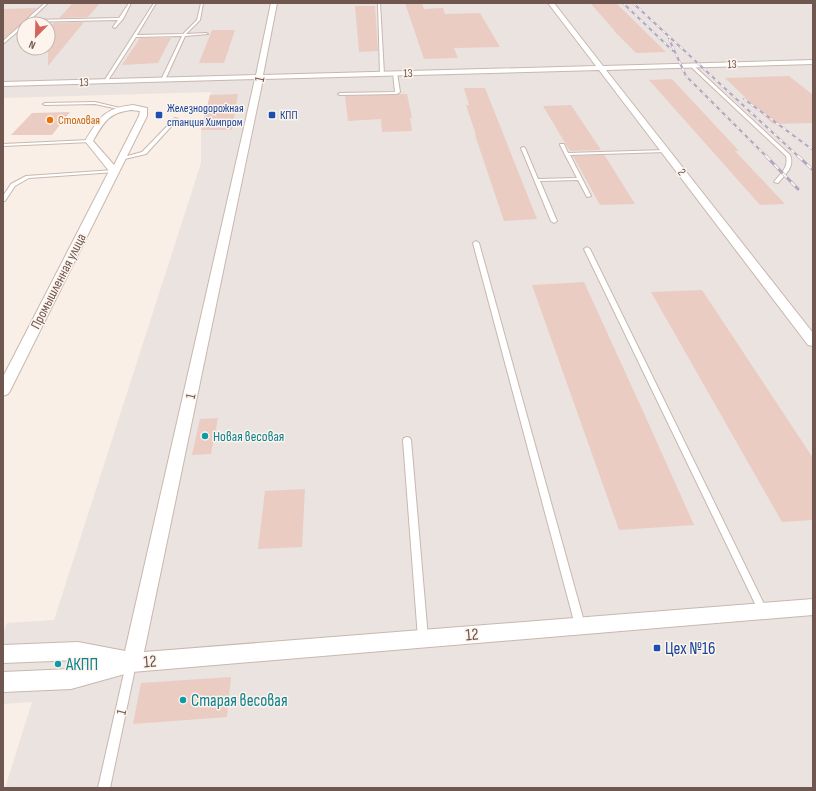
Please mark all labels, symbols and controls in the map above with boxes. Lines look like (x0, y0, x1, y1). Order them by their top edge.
north arrow (16, 16, 56, 56)
text: N (27, 38, 38, 52)
street label: 13 (727, 57, 737, 72)
street label: 13 (403, 66, 413, 81)
street label: 13 (79, 75, 89, 90)
street label: 1 (251, 75, 268, 83)
place label: Железнодорожная станция Химпром (167, 101, 244, 130)
place label: КПП (280, 108, 298, 123)
marker: Железнодорожная станция Химпром (154, 110, 164, 120)
marker: КПП (267, 110, 277, 120)
place label: Столовая (58, 113, 100, 128)
marker: Столовая (45, 115, 55, 125)
street label: 2 (674, 166, 689, 179)
street label: Промышленная улица (27, 231, 90, 332)
street label: 1 (182, 392, 199, 400)
place label: Новая весовая (213, 428, 284, 445)
marker: Новая весовая (200, 431, 210, 441)
street label: 12 (465, 624, 480, 646)
place label: Цех №16 (665, 639, 716, 659)
marker: Цех №16 (652, 643, 662, 653)
street label: 12 (143, 651, 158, 673)
place label: АКПП (65, 655, 98, 675)
marker: АКПП (53, 659, 63, 669)
place label: Старая весовая (191, 691, 288, 711)
marker: Старая весовая (178, 695, 188, 705)
street label: 1 (113, 708, 130, 716)

